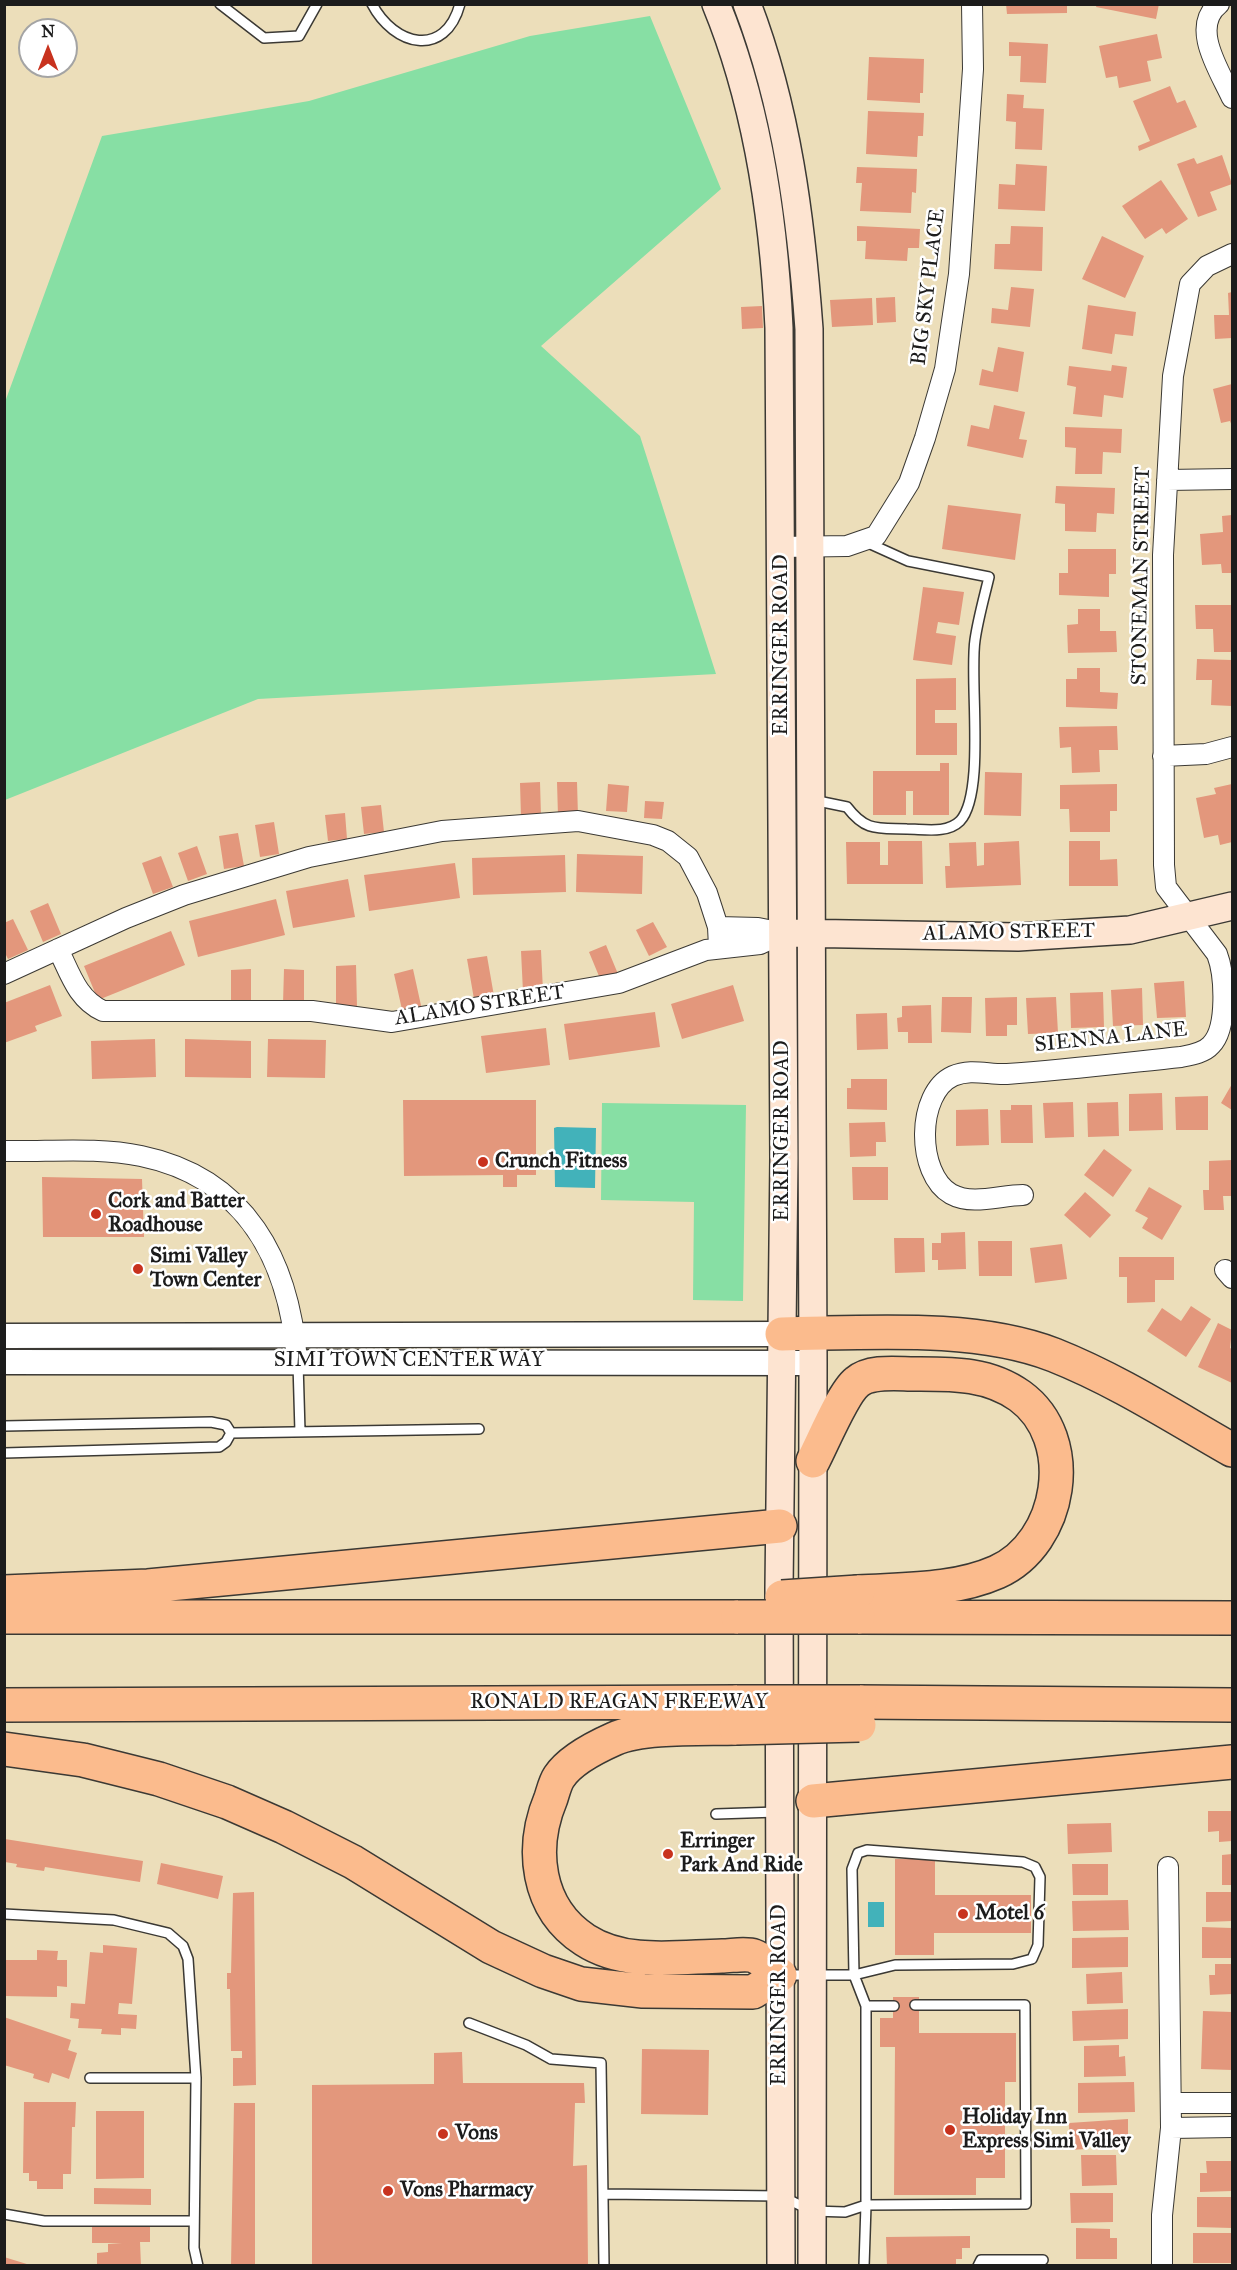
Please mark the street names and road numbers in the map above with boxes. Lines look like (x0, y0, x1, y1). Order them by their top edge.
street label: BIG SKY PLACE (907, 207, 951, 367)
street label: STONEMAN STREET (1127, 466, 1157, 686)
street label: ERRINGER ROAD (769, 554, 795, 736)
street label: ALAMO STREET (923, 919, 1095, 947)
street label: ALAMO STREET (393, 980, 567, 1032)
street label: SIENNA LANE (1033, 1017, 1189, 1059)
street label: ERRINGER ROAD (770, 1040, 796, 1222)
street label: SIMI TOWN CENTER WAY (274, 1348, 544, 1374)
street label: RONALD REAGAN FREEWAY (470, 1690, 768, 1716)
street label: ERRINGER ROAD (767, 1904, 793, 2086)

